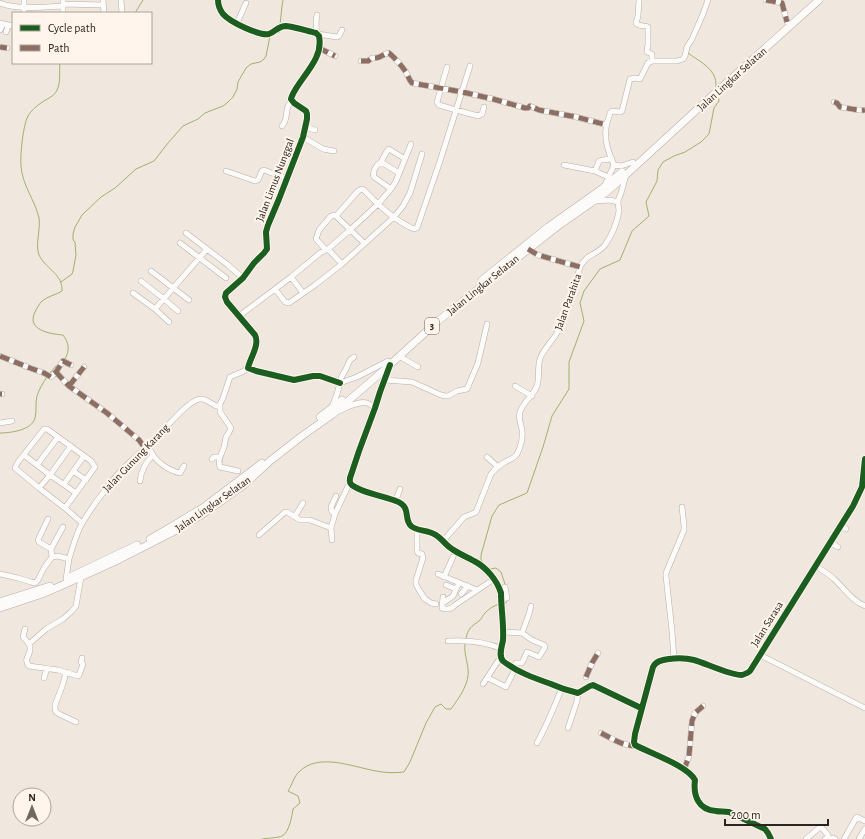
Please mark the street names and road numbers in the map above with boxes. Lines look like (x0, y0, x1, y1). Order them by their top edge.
street label: Jalan Lingkar Selatan (695, 45, 769, 113)
street label: Jalan Limus Nunggal (254, 137, 296, 223)
street label: Jalan Lingkar Selatan (445, 253, 521, 317)
street label: Jalan Parahita (553, 272, 583, 332)
road number: 3 (425, 318, 439, 334)
street label: Jalan Gunung Karang (101, 421, 172, 494)
street label: Jalan Lingkar Selatan (173, 474, 253, 534)
street label: Jalan Sarasa (749, 599, 785, 649)

